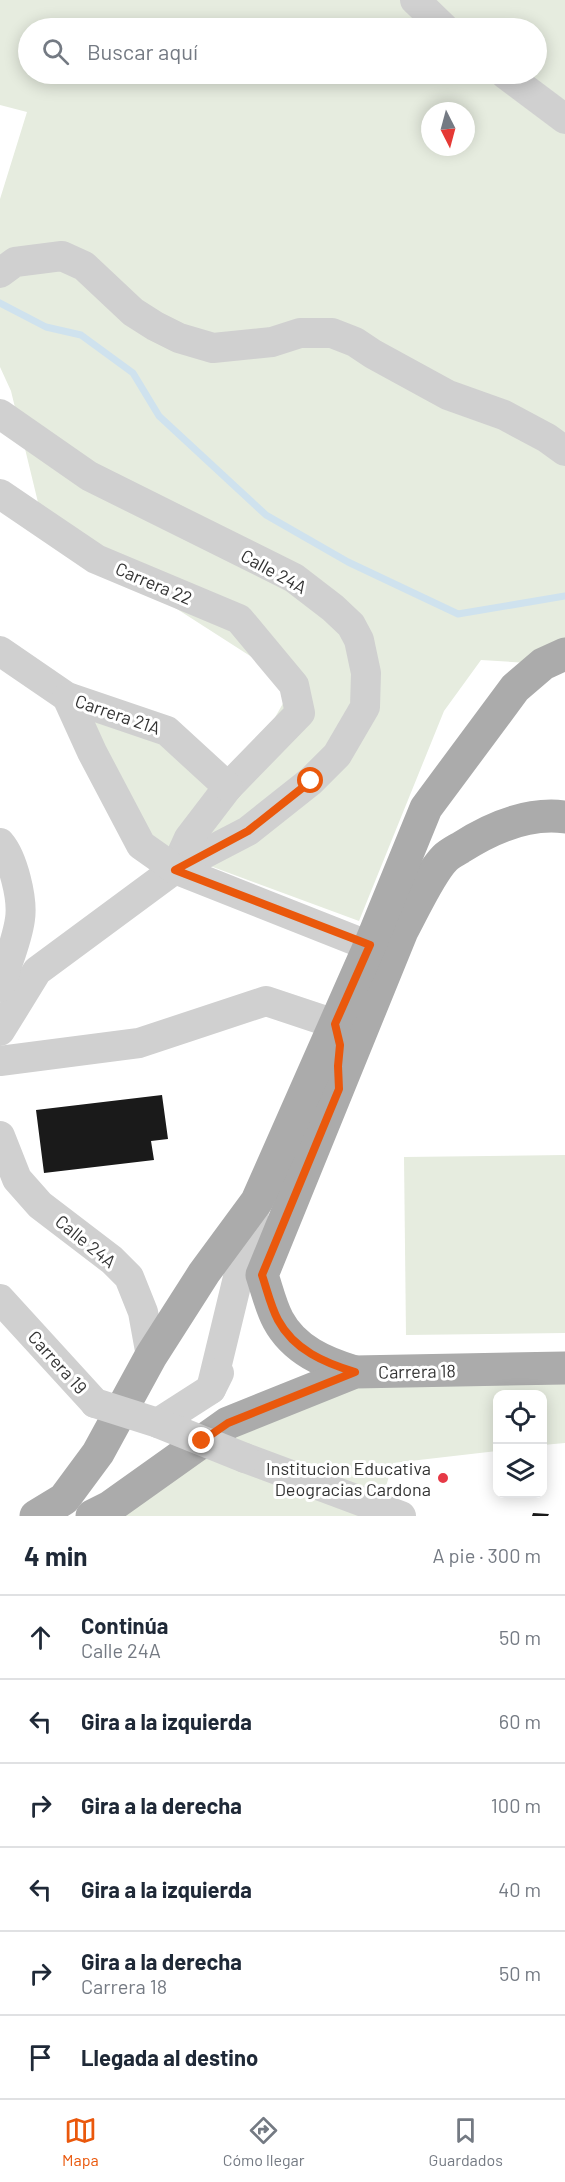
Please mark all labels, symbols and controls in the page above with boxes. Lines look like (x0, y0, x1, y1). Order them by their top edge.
search box (18, 18, 547, 84)
icon: search (39, 35, 72, 68)
text: Buscar aquí (87, 38, 198, 64)
north arrow (421, 102, 475, 156)
street label: Calle 24A (237, 544, 311, 598)
street label: Carrera 22 (112, 557, 196, 609)
street label: Carrera 21A (73, 689, 164, 739)
route start (297, 767, 323, 793)
street label: Calle 24A (51, 1210, 121, 1272)
street label: Carrera 19 (24, 1326, 92, 1398)
street label: Carrera 18 (378, 1359, 456, 1383)
map controls (493, 1390, 547, 1498)
button: locate (493, 1390, 547, 1444)
route end (188, 1427, 214, 1453)
button: layers (493, 1444, 547, 1498)
place label: Institucion Educativa Deogracias Cardona (266, 1457, 431, 1500)
marker: Institucion Educativa Deogracias Cardona (436, 1471, 450, 1485)
text: 4 min (24, 1540, 88, 1571)
text: A pie · 300 m (432, 1543, 541, 1567)
text: Continúa (81, 1612, 168, 1638)
icon: ahead (24, 1621, 57, 1654)
text: 50 m (499, 1625, 541, 1649)
text: Calle 24A (81, 1638, 161, 1662)
icon: left (24, 1705, 57, 1738)
text: Gira a la izquierda (81, 1708, 252, 1734)
text: 60 m (499, 1709, 541, 1733)
icon: right (24, 1789, 57, 1822)
text: Gira a la derecha (81, 1792, 242, 1818)
text: 100 m (491, 1793, 541, 1817)
icon: left (24, 1873, 57, 1906)
text: Gira a la izquierda (81, 1876, 252, 1902)
text: 40 m (498, 1877, 541, 1901)
text: Gira a la derecha (81, 1948, 242, 1974)
icon: right (24, 1957, 57, 1990)
text: 50 m (499, 1961, 541, 1985)
text: Carrera 18 (81, 1974, 167, 1998)
icon: arrive (24, 2041, 57, 2074)
text: Llegada al destino (81, 2044, 258, 2070)
tab: Mapa (62, 2114, 99, 2169)
tab: Cómo llegar (223, 2114, 305, 2169)
tab: Guardados (429, 2114, 503, 2169)

